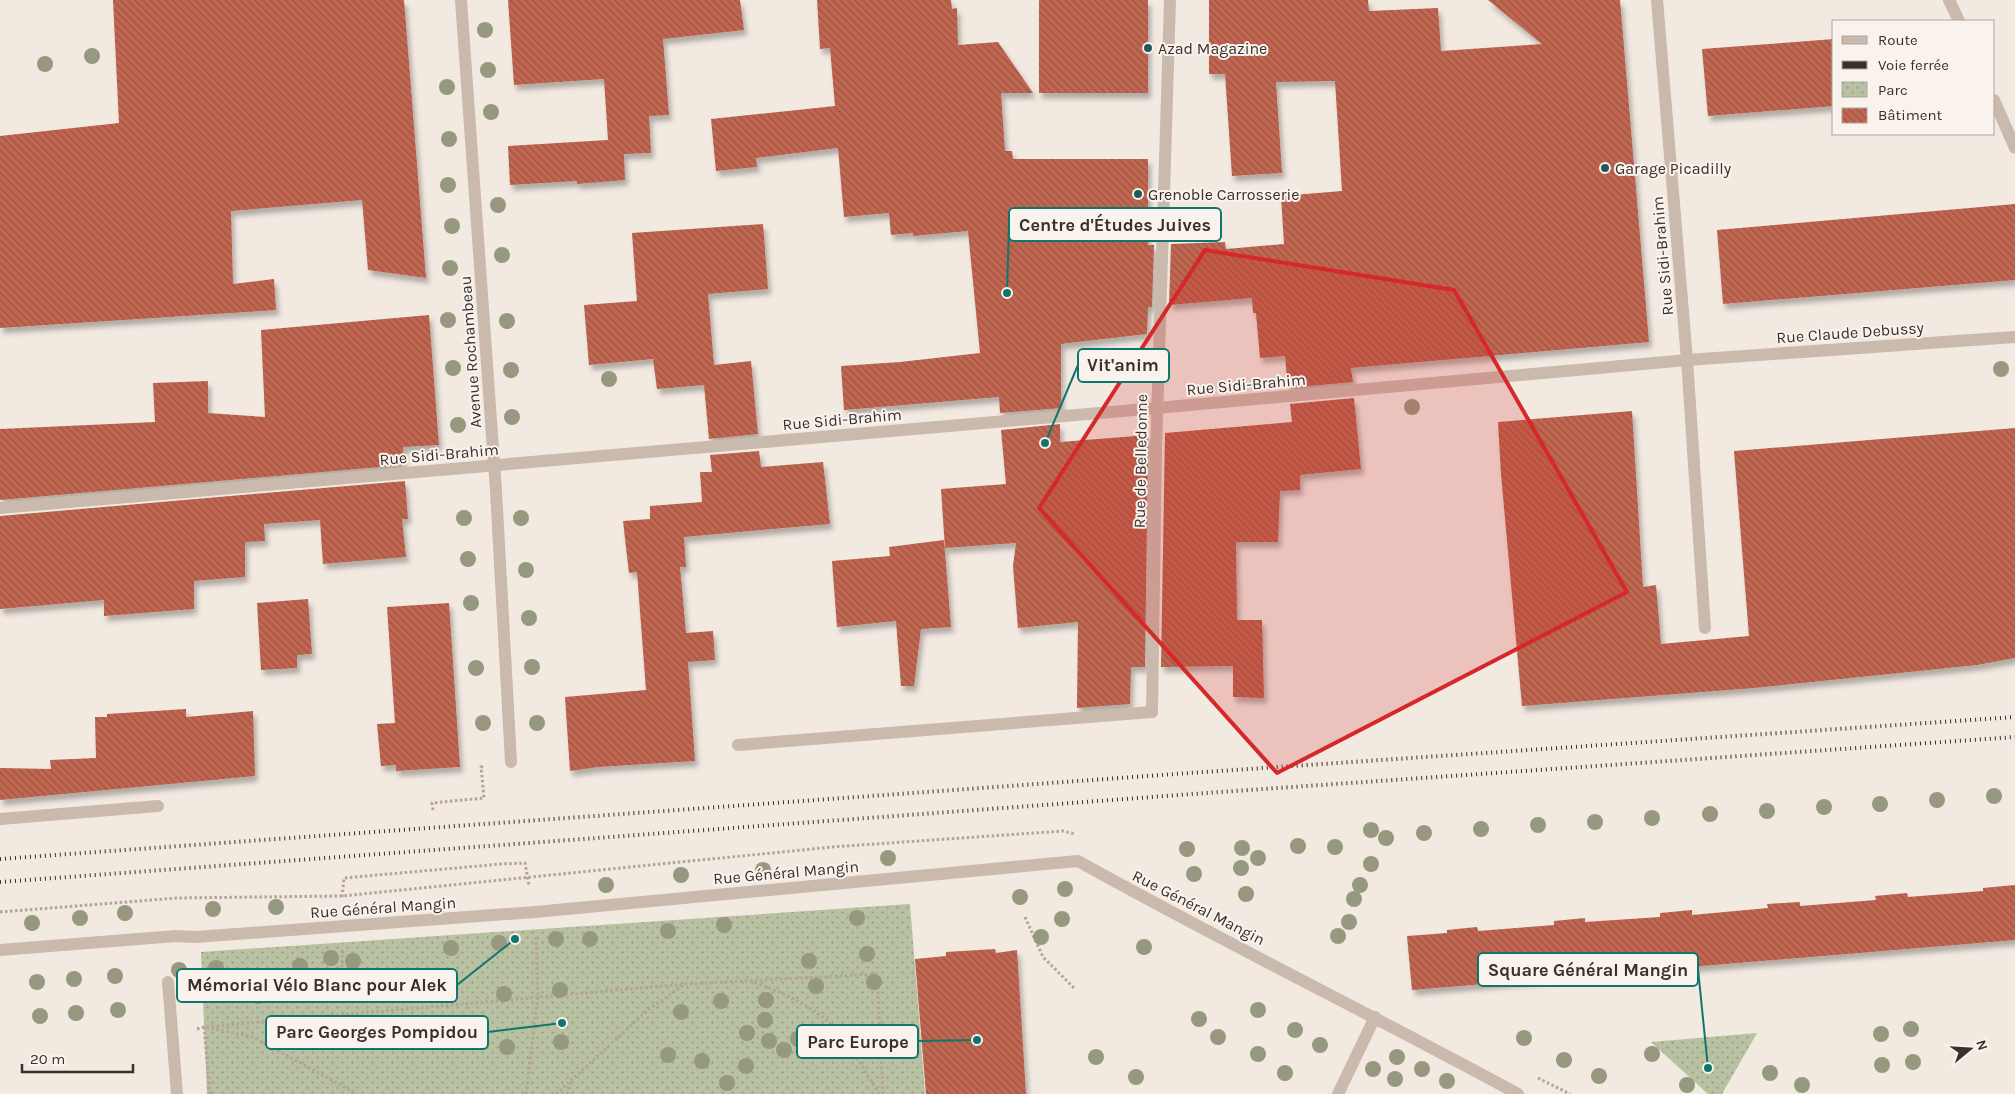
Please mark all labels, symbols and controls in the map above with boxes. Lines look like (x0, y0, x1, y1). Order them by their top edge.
legend (1832, 20, 1995, 135)
text: Route (1878, 31, 1918, 49)
place label: Azad Magazine (1158, 39, 1267, 58)
marker: Azad Magazine (1142, 42, 1154, 54)
text: Voie ferrée (1878, 56, 1949, 74)
text: Parc (1878, 81, 1908, 99)
text: Bâtiment (1878, 106, 1942, 124)
place label: Garage Picadilly (1615, 159, 1732, 178)
marker: Garage Picadilly (1599, 162, 1611, 174)
place label: Grenoble Carrosserie (1148, 185, 1299, 204)
marker: Grenoble Carrosserie (1132, 188, 1144, 200)
street label: Rue Sidi-Brahim (1648, 196, 1677, 316)
callout: Centre d'Études Juives (1009, 208, 1221, 241)
text: Centre d'Études Juives (1019, 213, 1211, 236)
street label: Avenue Rochambeau (456, 275, 485, 429)
street label: Rue Claude Debussy (1776, 318, 1925, 347)
callout: Vit'anim (1078, 349, 1169, 382)
text: Vit'anim (1087, 354, 1159, 376)
street label: Rue Sidi-Brahim (1186, 370, 1306, 399)
street label: Rue de Belledonne (1130, 394, 1151, 528)
street label: Rue Sidi-Brahim (782, 405, 902, 434)
street label: Rue Sidi-Brahim (379, 440, 499, 469)
street label: Rue Général Mangin (712, 857, 860, 888)
street label: Rue Général Mangin (1129, 866, 1268, 949)
street label: Rue Général Mangin (309, 893, 457, 922)
callout: Square Général Mangin (1478, 953, 1698, 986)
text: Square Général Mangin (1488, 959, 1688, 981)
callout: Mémorial Vélo Blanc pour Alek (177, 969, 457, 1002)
text: Mémorial Vélo Blanc pour Alek (187, 974, 447, 996)
callout: Parc Georges Pompidou (266, 1016, 488, 1049)
text: Parc Georges Pompidou (276, 1021, 478, 1043)
north arrow (1945, 1024, 1995, 1074)
callout: Parc Europe (797, 1025, 918, 1058)
text: Parc Europe (807, 1031, 909, 1053)
text: N (1972, 1038, 1992, 1053)
scale bar (22, 1042, 134, 1074)
text: 20 m (30, 1050, 65, 1068)

